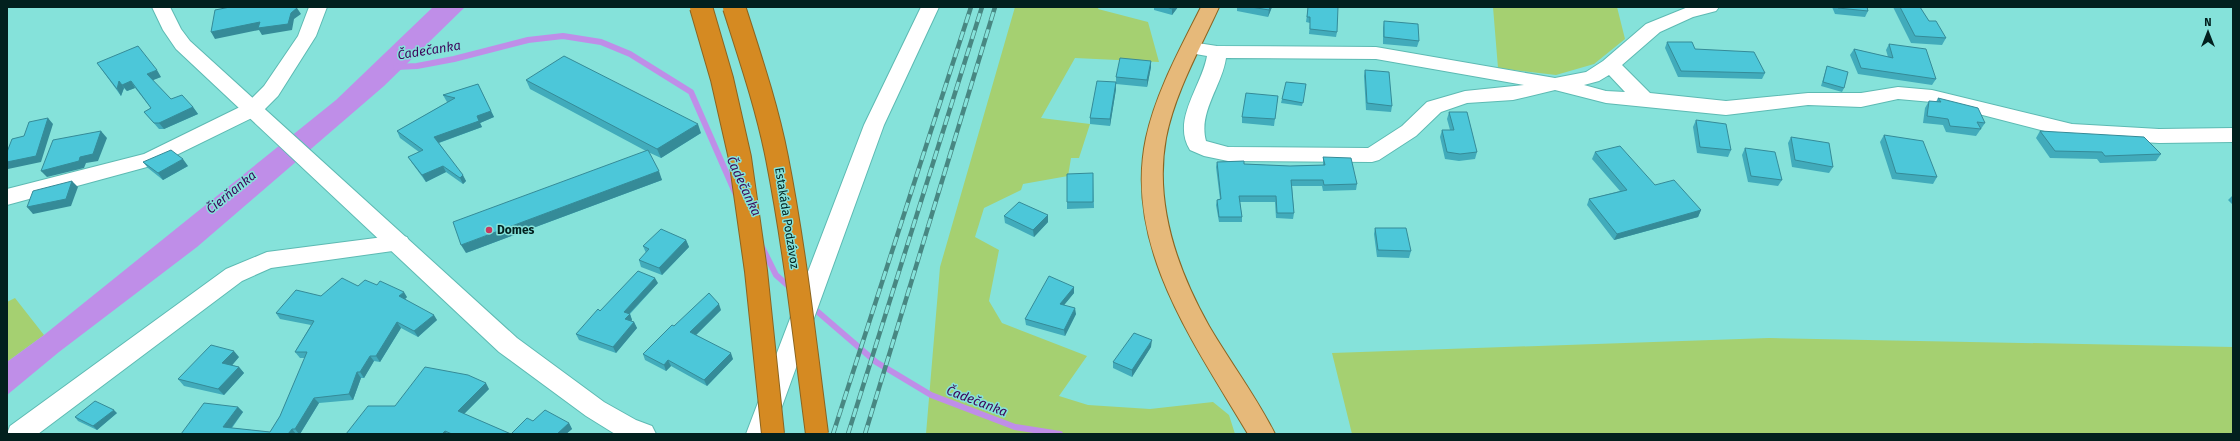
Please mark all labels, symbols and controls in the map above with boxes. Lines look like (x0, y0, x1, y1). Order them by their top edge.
north arrow (2188, 12, 2228, 52)
text: N (2204, 16, 2212, 29)
water label: Čadečanka (396, 37, 462, 62)
water label: Čadečanka (724, 153, 765, 218)
street label: Estakáda Podzávoz (772, 166, 802, 270)
water label: Čierňanka (203, 167, 259, 217)
place label: Domes (497, 223, 535, 237)
marker: Domes (484, 225, 494, 235)
water label: Čadečanka (944, 382, 1010, 419)

